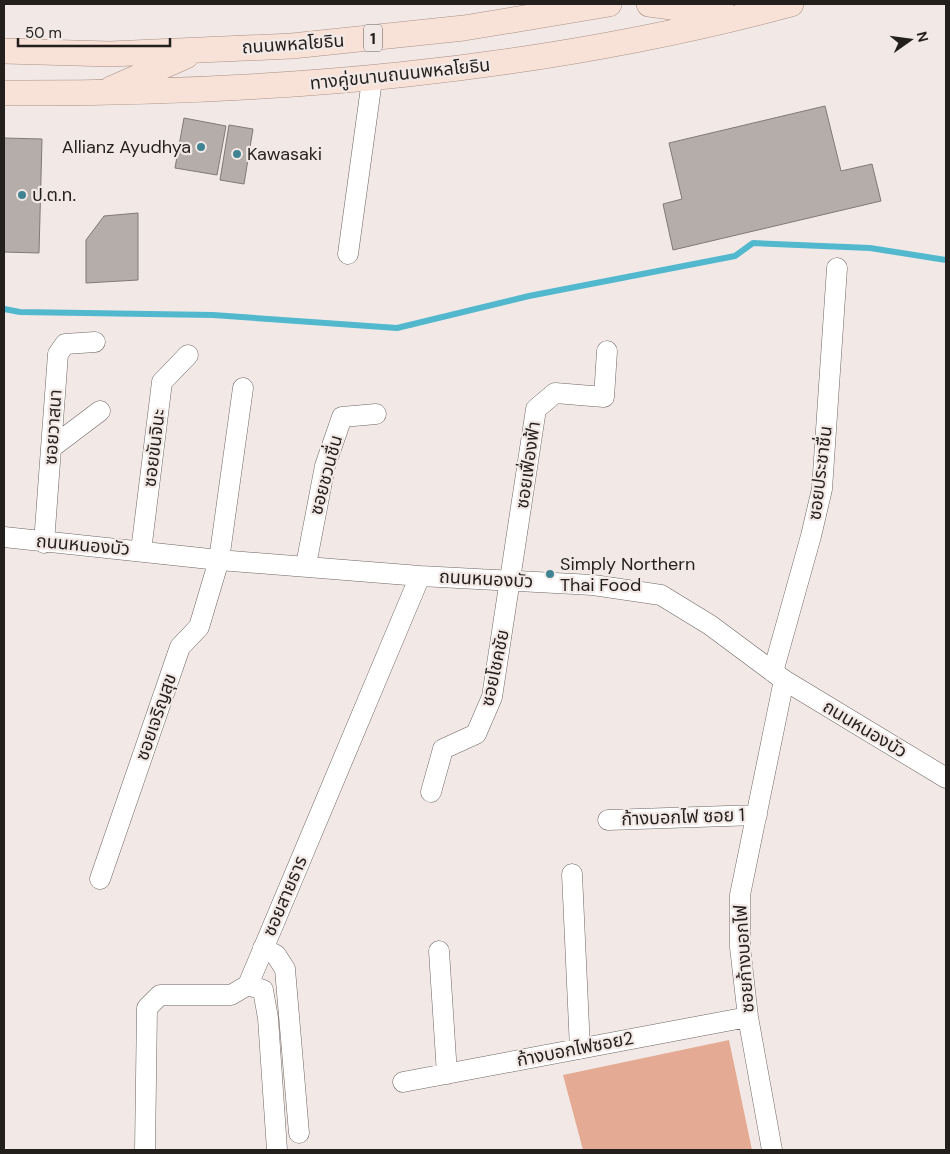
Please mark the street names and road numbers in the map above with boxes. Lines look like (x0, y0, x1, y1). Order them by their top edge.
road number: 1 (364, 24, 382, 52)
street label: ถนนพหลโยธิน (241, 28, 345, 60)
street label: ทางคู่ขนานถนนพหลโยธิน (309, 53, 491, 95)
street label: ซอยวาสนา (38, 388, 68, 466)
street label: ซอยขันจินะ (137, 408, 171, 488)
street label: ซอยเฟื่องฟ้า (509, 420, 546, 510)
street label: ซอยประชาชื่น (801, 424, 838, 522)
street label: ซอยชวนชื่น (303, 432, 348, 518)
street label: ถนนหนองบัว (35, 529, 131, 561)
street label: ถนนหนองบัว (438, 565, 534, 593)
street label: ซอยโชคชัย (475, 627, 515, 709)
street label: ซอยเจริญสุข (130, 670, 182, 764)
street label: ถนนหนองบัว (818, 694, 912, 764)
street label: ก้างบอกไฟ ซอย 1 (621, 803, 745, 831)
street label: ซอยสายธาร (257, 852, 313, 940)
street label: ซอยก้างบอกไฟ (728, 904, 760, 1014)
street label: ก้างบอกไฟซอย2 (515, 1026, 635, 1072)

